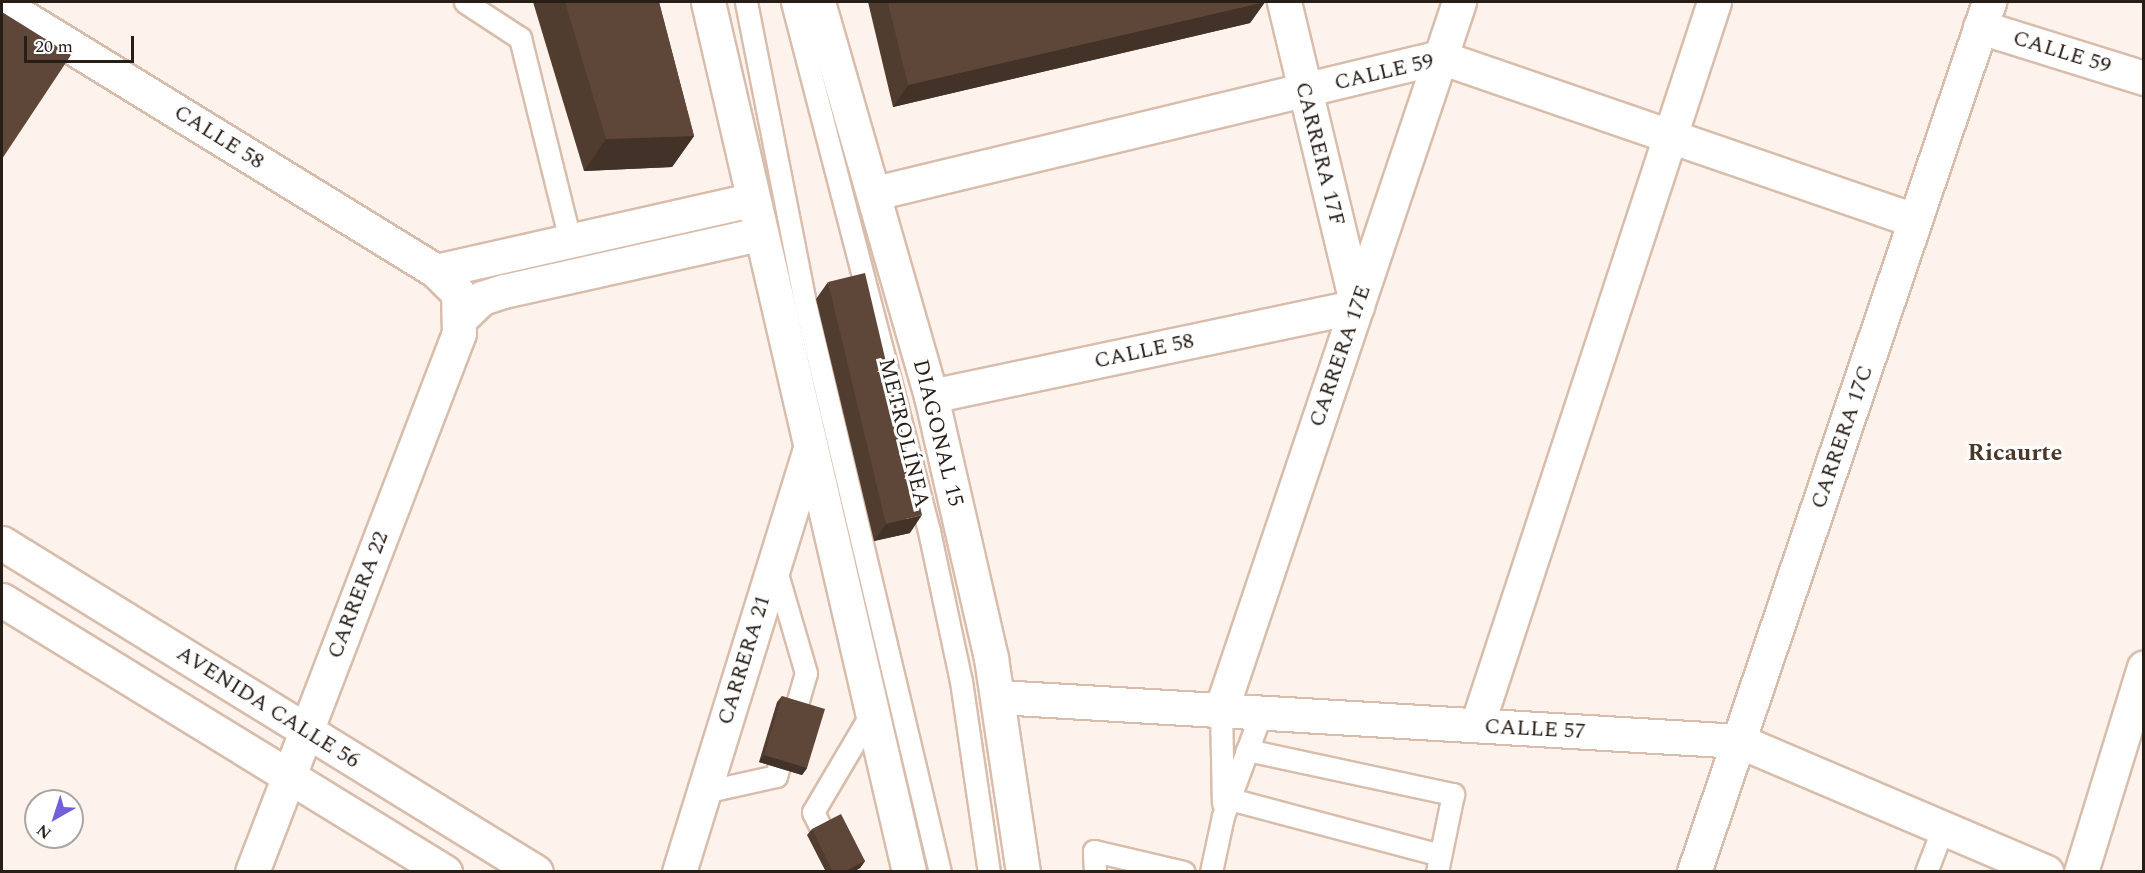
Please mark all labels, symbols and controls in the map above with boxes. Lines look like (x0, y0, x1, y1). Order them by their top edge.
scale bar (27, 24, 136, 62)
street label: CALLE 59 (2010, 25, 2114, 79)
text: 20 m (35, 33, 73, 60)
street label: CALLE 59 (1332, 48, 1436, 96)
street label: CARRERA 17F (1289, 79, 1351, 229)
street label: CALLE 58 (169, 99, 269, 175)
street label: CARRERA 17E (1303, 282, 1377, 430)
street label: CALLE 58 (1092, 328, 1196, 374)
street label: METROLÍNEA (873, 356, 935, 510)
street label: DIAGONAL 15 (907, 357, 969, 509)
street label: CARRERA 17C (1805, 362, 1879, 512)
district label: Ricaurte (1968, 440, 2062, 468)
street label: CARRERA 22 (322, 528, 394, 662)
street label: CARRERA 21 (712, 592, 776, 728)
street label: AVENIDA CALLE 56 (172, 640, 364, 774)
street label: CALLE 57 (1484, 713, 1586, 745)
north arrow (24, 789, 84, 849)
text: N (31, 818, 57, 845)

